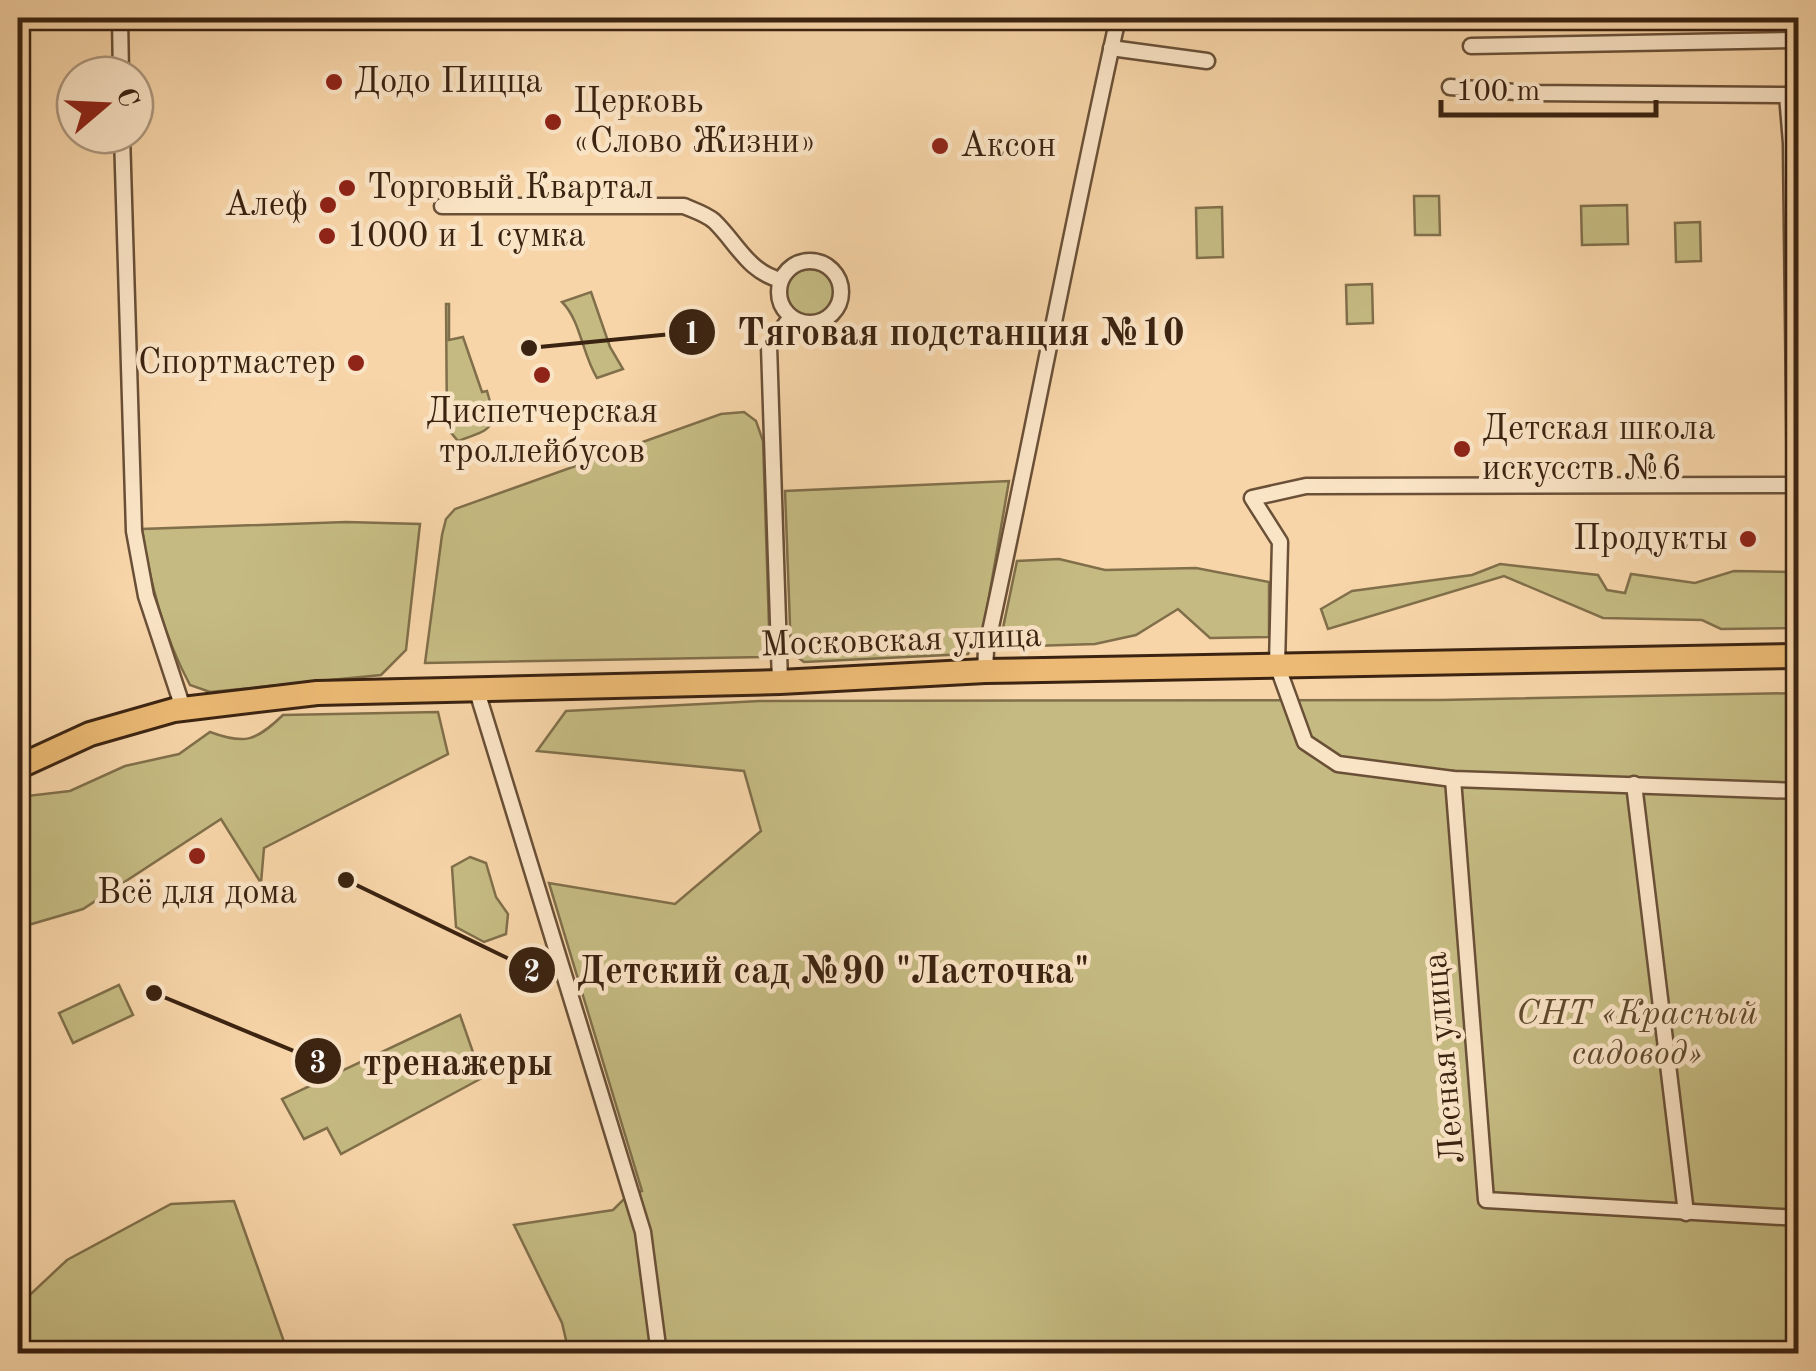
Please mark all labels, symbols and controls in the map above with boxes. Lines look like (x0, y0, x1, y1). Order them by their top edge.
north arrow (55, 55, 155, 155)
scale bar (1441, 55, 1656, 117)
place label: Додо Пицца (354, 65, 543, 100)
marker: Додо Пицца (323, 71, 345, 93)
text: 100 m (1456, 77, 1540, 107)
text: С (110, 84, 143, 111)
place label: Церковь «Слово Жизни» (573, 85, 816, 160)
marker: Церковь «Слово Жизни» (542, 111, 564, 133)
place label: Аксон (960, 129, 1056, 164)
marker: Аксон (929, 135, 951, 157)
place label: Торговый Квартал (367, 171, 654, 206)
marker: Торговый Квартал (336, 177, 358, 199)
place label: Алеф (224, 188, 308, 224)
marker: Алеф (317, 194, 339, 216)
place label: 1000 и 1 сумка (347, 219, 586, 254)
marker: 1000 и 1 сумка (316, 225, 338, 247)
callout: Тяговая подстанция №10 (667, 298, 1205, 366)
text: Тяговая подстанция №10 (737, 316, 1185, 354)
text: 1 (683, 320, 701, 350)
place label: Спортмастер (138, 346, 336, 381)
marker: Спортмастер (345, 352, 367, 374)
marker: Диспетчерская троллейбусов (531, 364, 553, 386)
place label: Диспетчерская троллейбусов (426, 395, 658, 470)
place label: Детская школа искусств №6 (1482, 412, 1715, 487)
marker: Детская школа искусств №6 (1451, 438, 1473, 460)
place label: Продукты (1573, 522, 1728, 557)
marker: Продукты (1737, 528, 1759, 550)
street label: Московская улица (760, 619, 1042, 663)
marker: Всё для дома (186, 845, 208, 867)
place label: Всё для дома (97, 876, 297, 911)
callout: Детский сад №90 "Ласточка" (507, 936, 1109, 1004)
street label: Лесная улица (1418, 951, 1472, 1165)
text: Детский сад №90 "Ласточка" (577, 954, 1089, 992)
text: 2 (523, 958, 541, 988)
park label: СНТ «Красный садовод» (1516, 997, 1758, 1072)
callout: тренажеры (293, 1027, 573, 1095)
text: тренажеры (363, 1046, 553, 1084)
text: 3 (309, 1049, 327, 1079)

